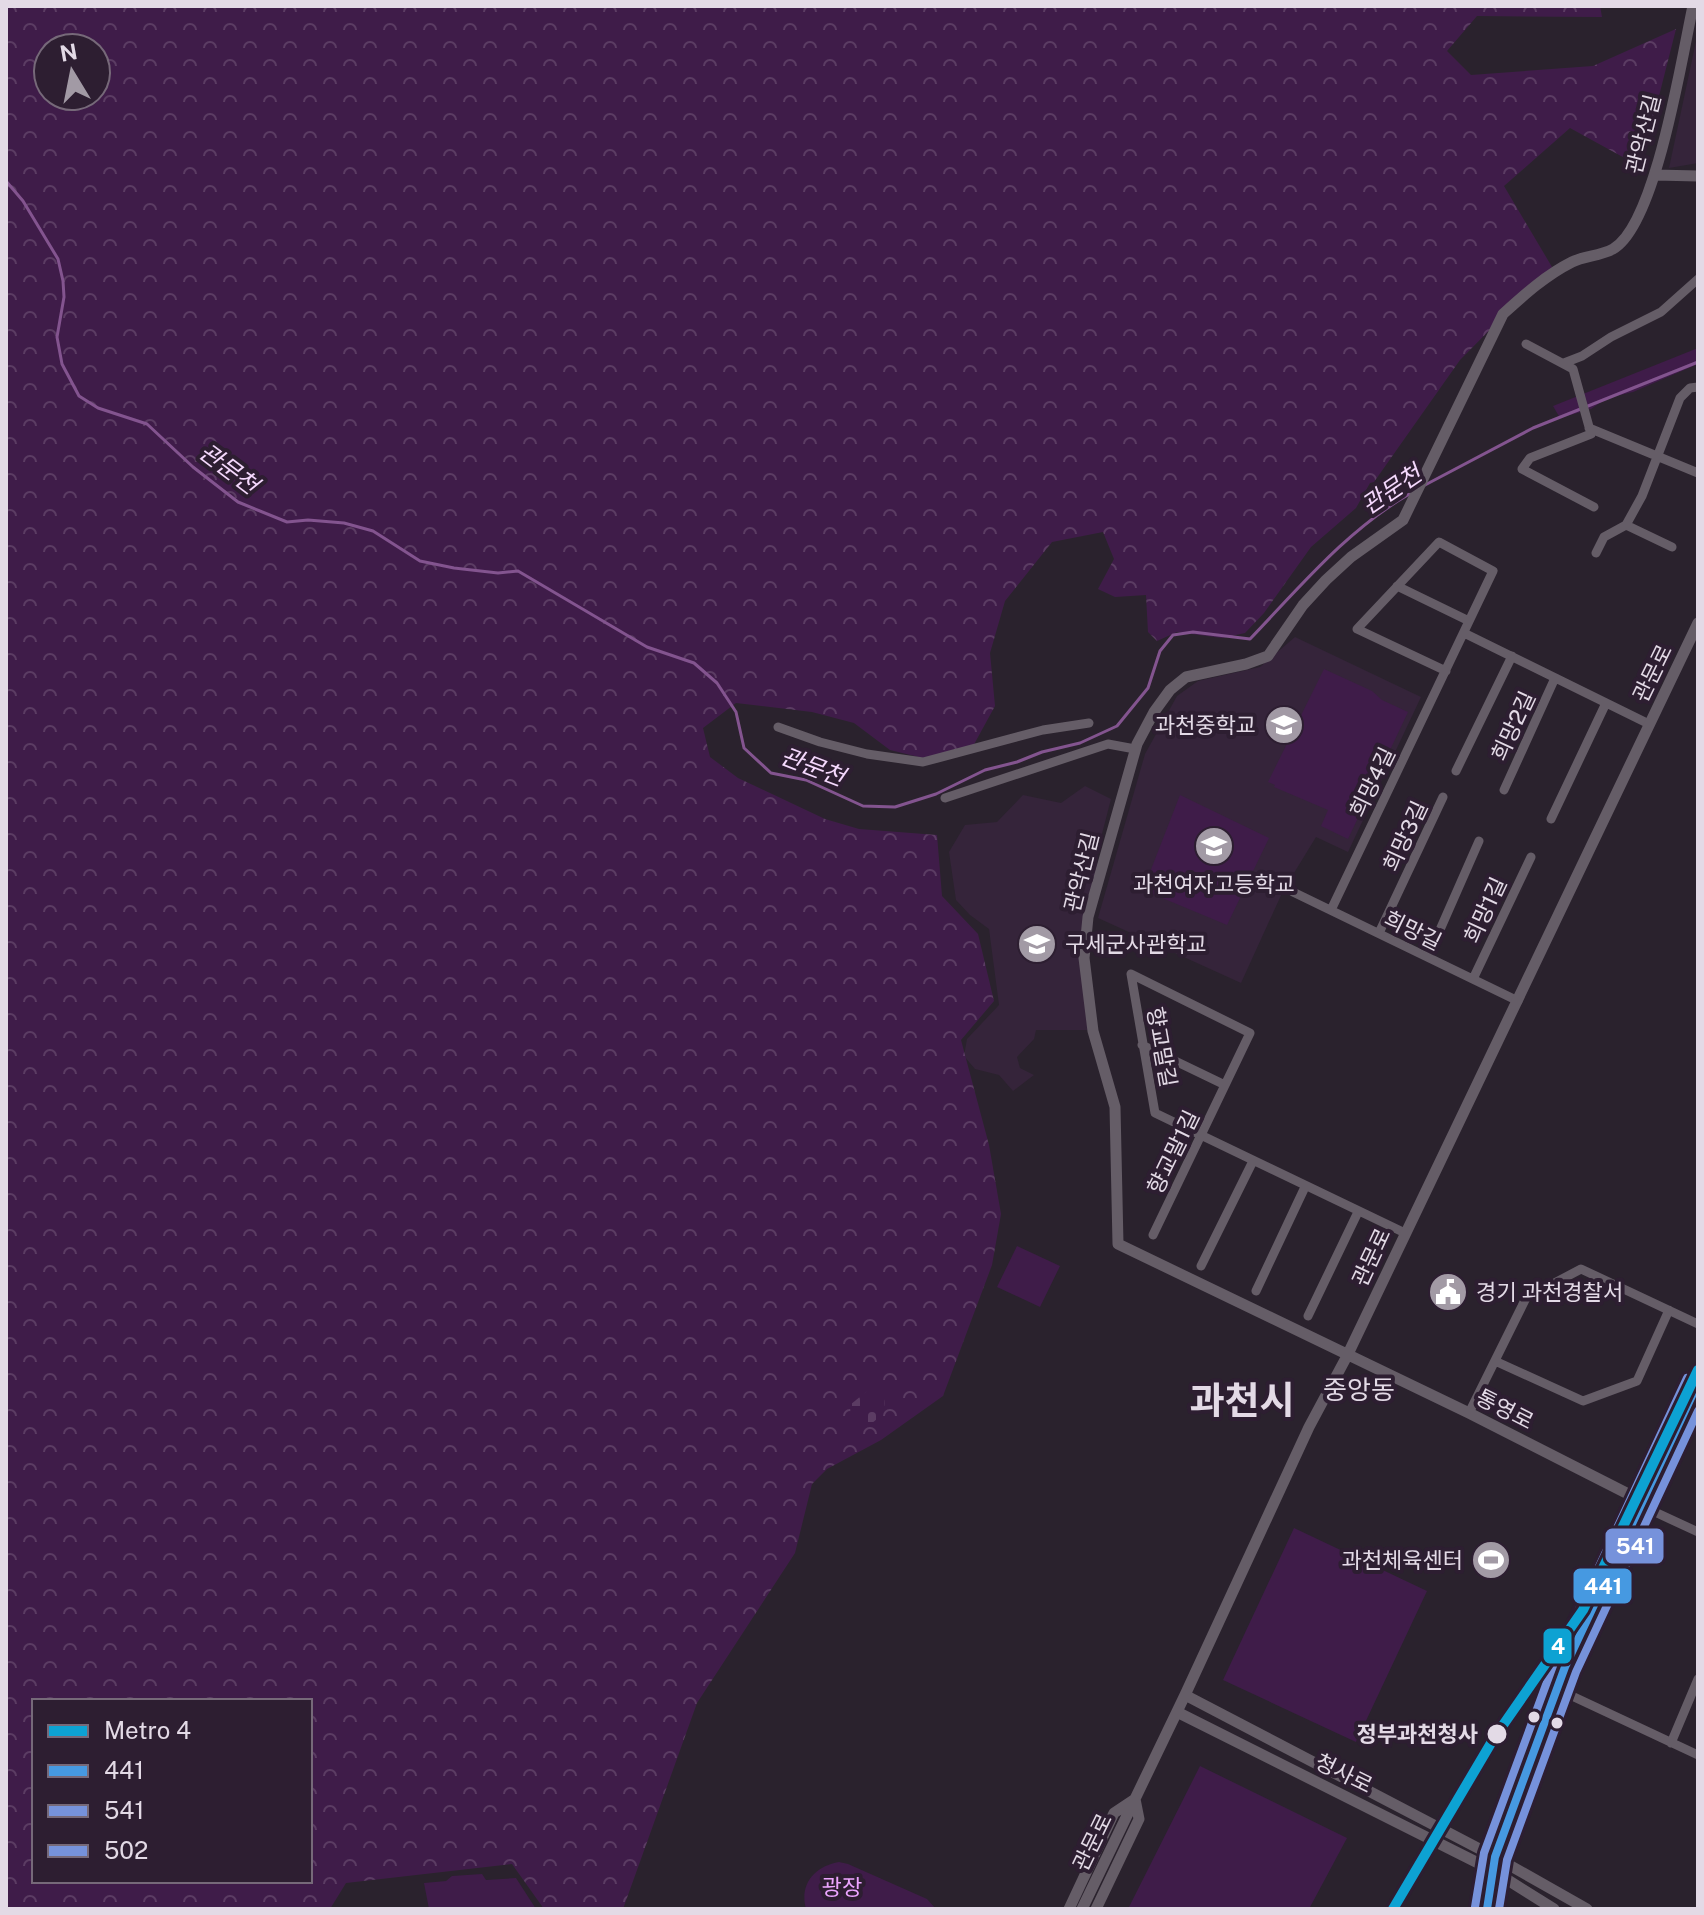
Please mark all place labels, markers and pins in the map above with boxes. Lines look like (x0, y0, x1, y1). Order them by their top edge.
school or university icon: 과천중학교 (1263, 704, 1305, 746)
place label: 과천중학교 (1155, 712, 1256, 738)
school or university icon: 과천여자고등학교 (1193, 825, 1235, 867)
place label: 과천여자고등학교 (1133, 871, 1295, 897)
school or university icon: 구세군사관학교 (1016, 923, 1058, 965)
place label: 구세군사관학교 (1065, 931, 1207, 957)
public building icon: 경기 과천경찰서 (1427, 1271, 1469, 1313)
place label: 경기 과천경찰서 (1476, 1279, 1623, 1305)
sports icon: 과천체육센터 (1470, 1539, 1512, 1581)
place label: 과천체육센터 (1342, 1547, 1463, 1573)
unlabelled marker (1526, 1709, 1542, 1725)
unlabelled marker (1549, 1715, 1565, 1731)
place label: 정부과천청사 (1357, 1721, 1478, 1747)
marker: 정부과천청사 (1485, 1722, 1509, 1746)

